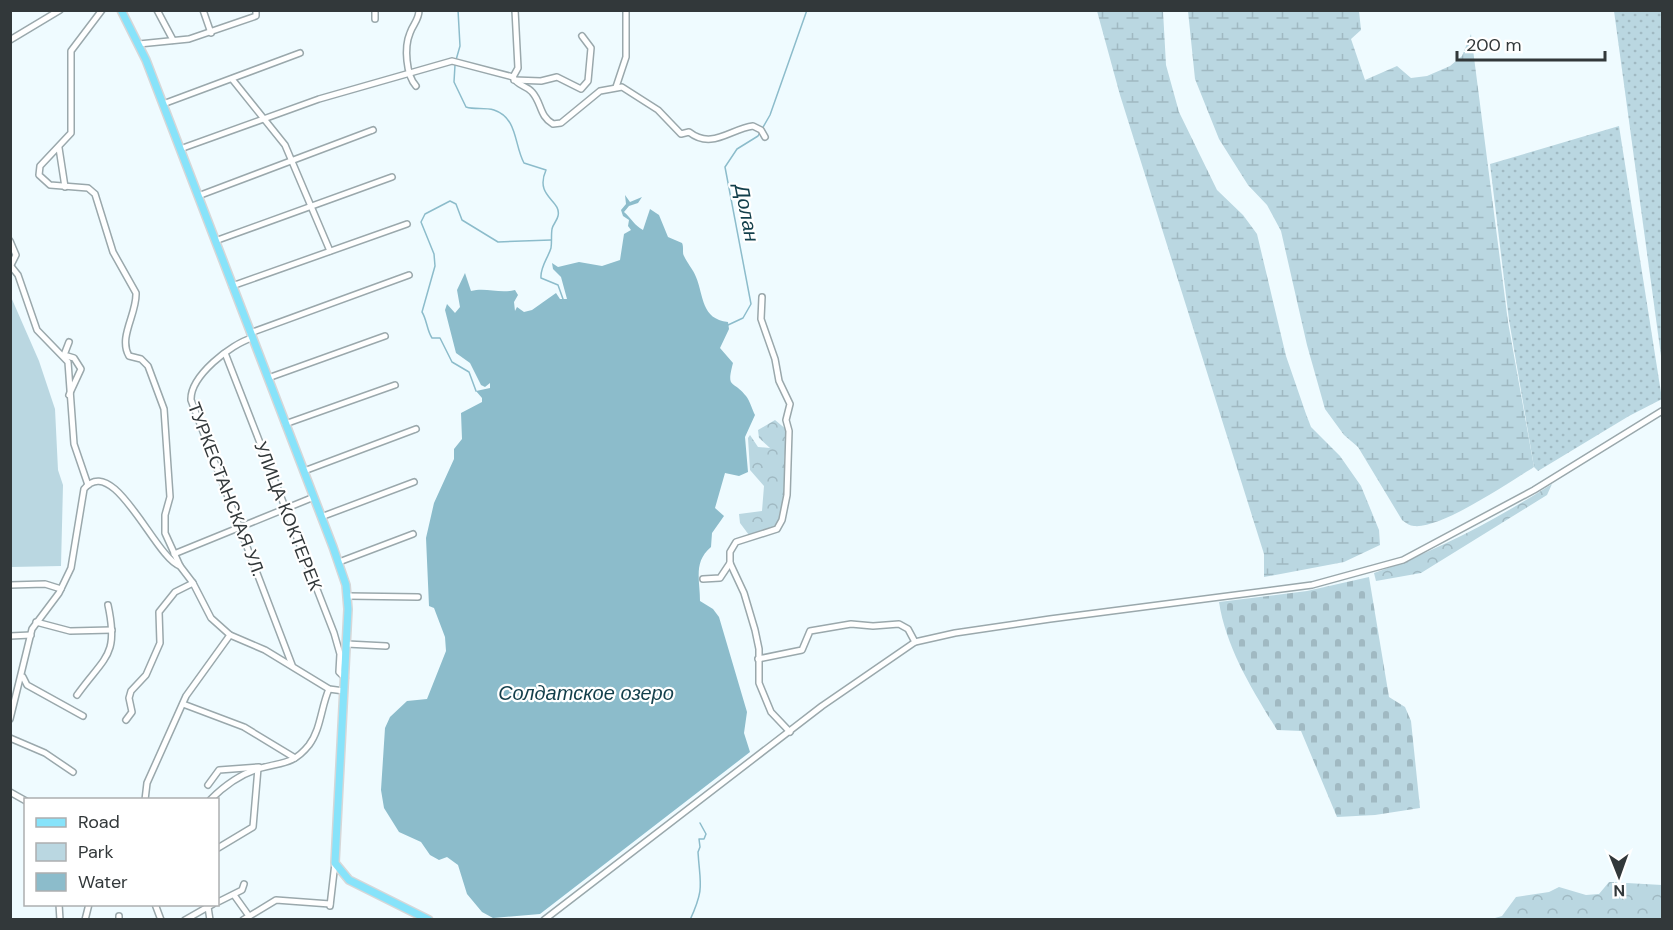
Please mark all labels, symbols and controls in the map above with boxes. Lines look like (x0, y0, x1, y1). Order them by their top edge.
scale bar (1457, 24, 1606, 62)
text: 200 m (1466, 33, 1522, 57)
water label: Долан (728, 180, 765, 244)
street label: ТУРКЕСТАНСКАЯ УЛ. (182, 399, 270, 579)
street label: УЛИЦА КОКТЕРЕК (248, 438, 328, 595)
water label: Солдатское озеро (498, 680, 674, 706)
legend (24, 798, 219, 906)
text: Road (78, 810, 120, 834)
text: Park (78, 840, 114, 864)
north arrow (1589, 846, 1649, 906)
text: Water (78, 870, 128, 894)
text: N (1613, 880, 1625, 901)

